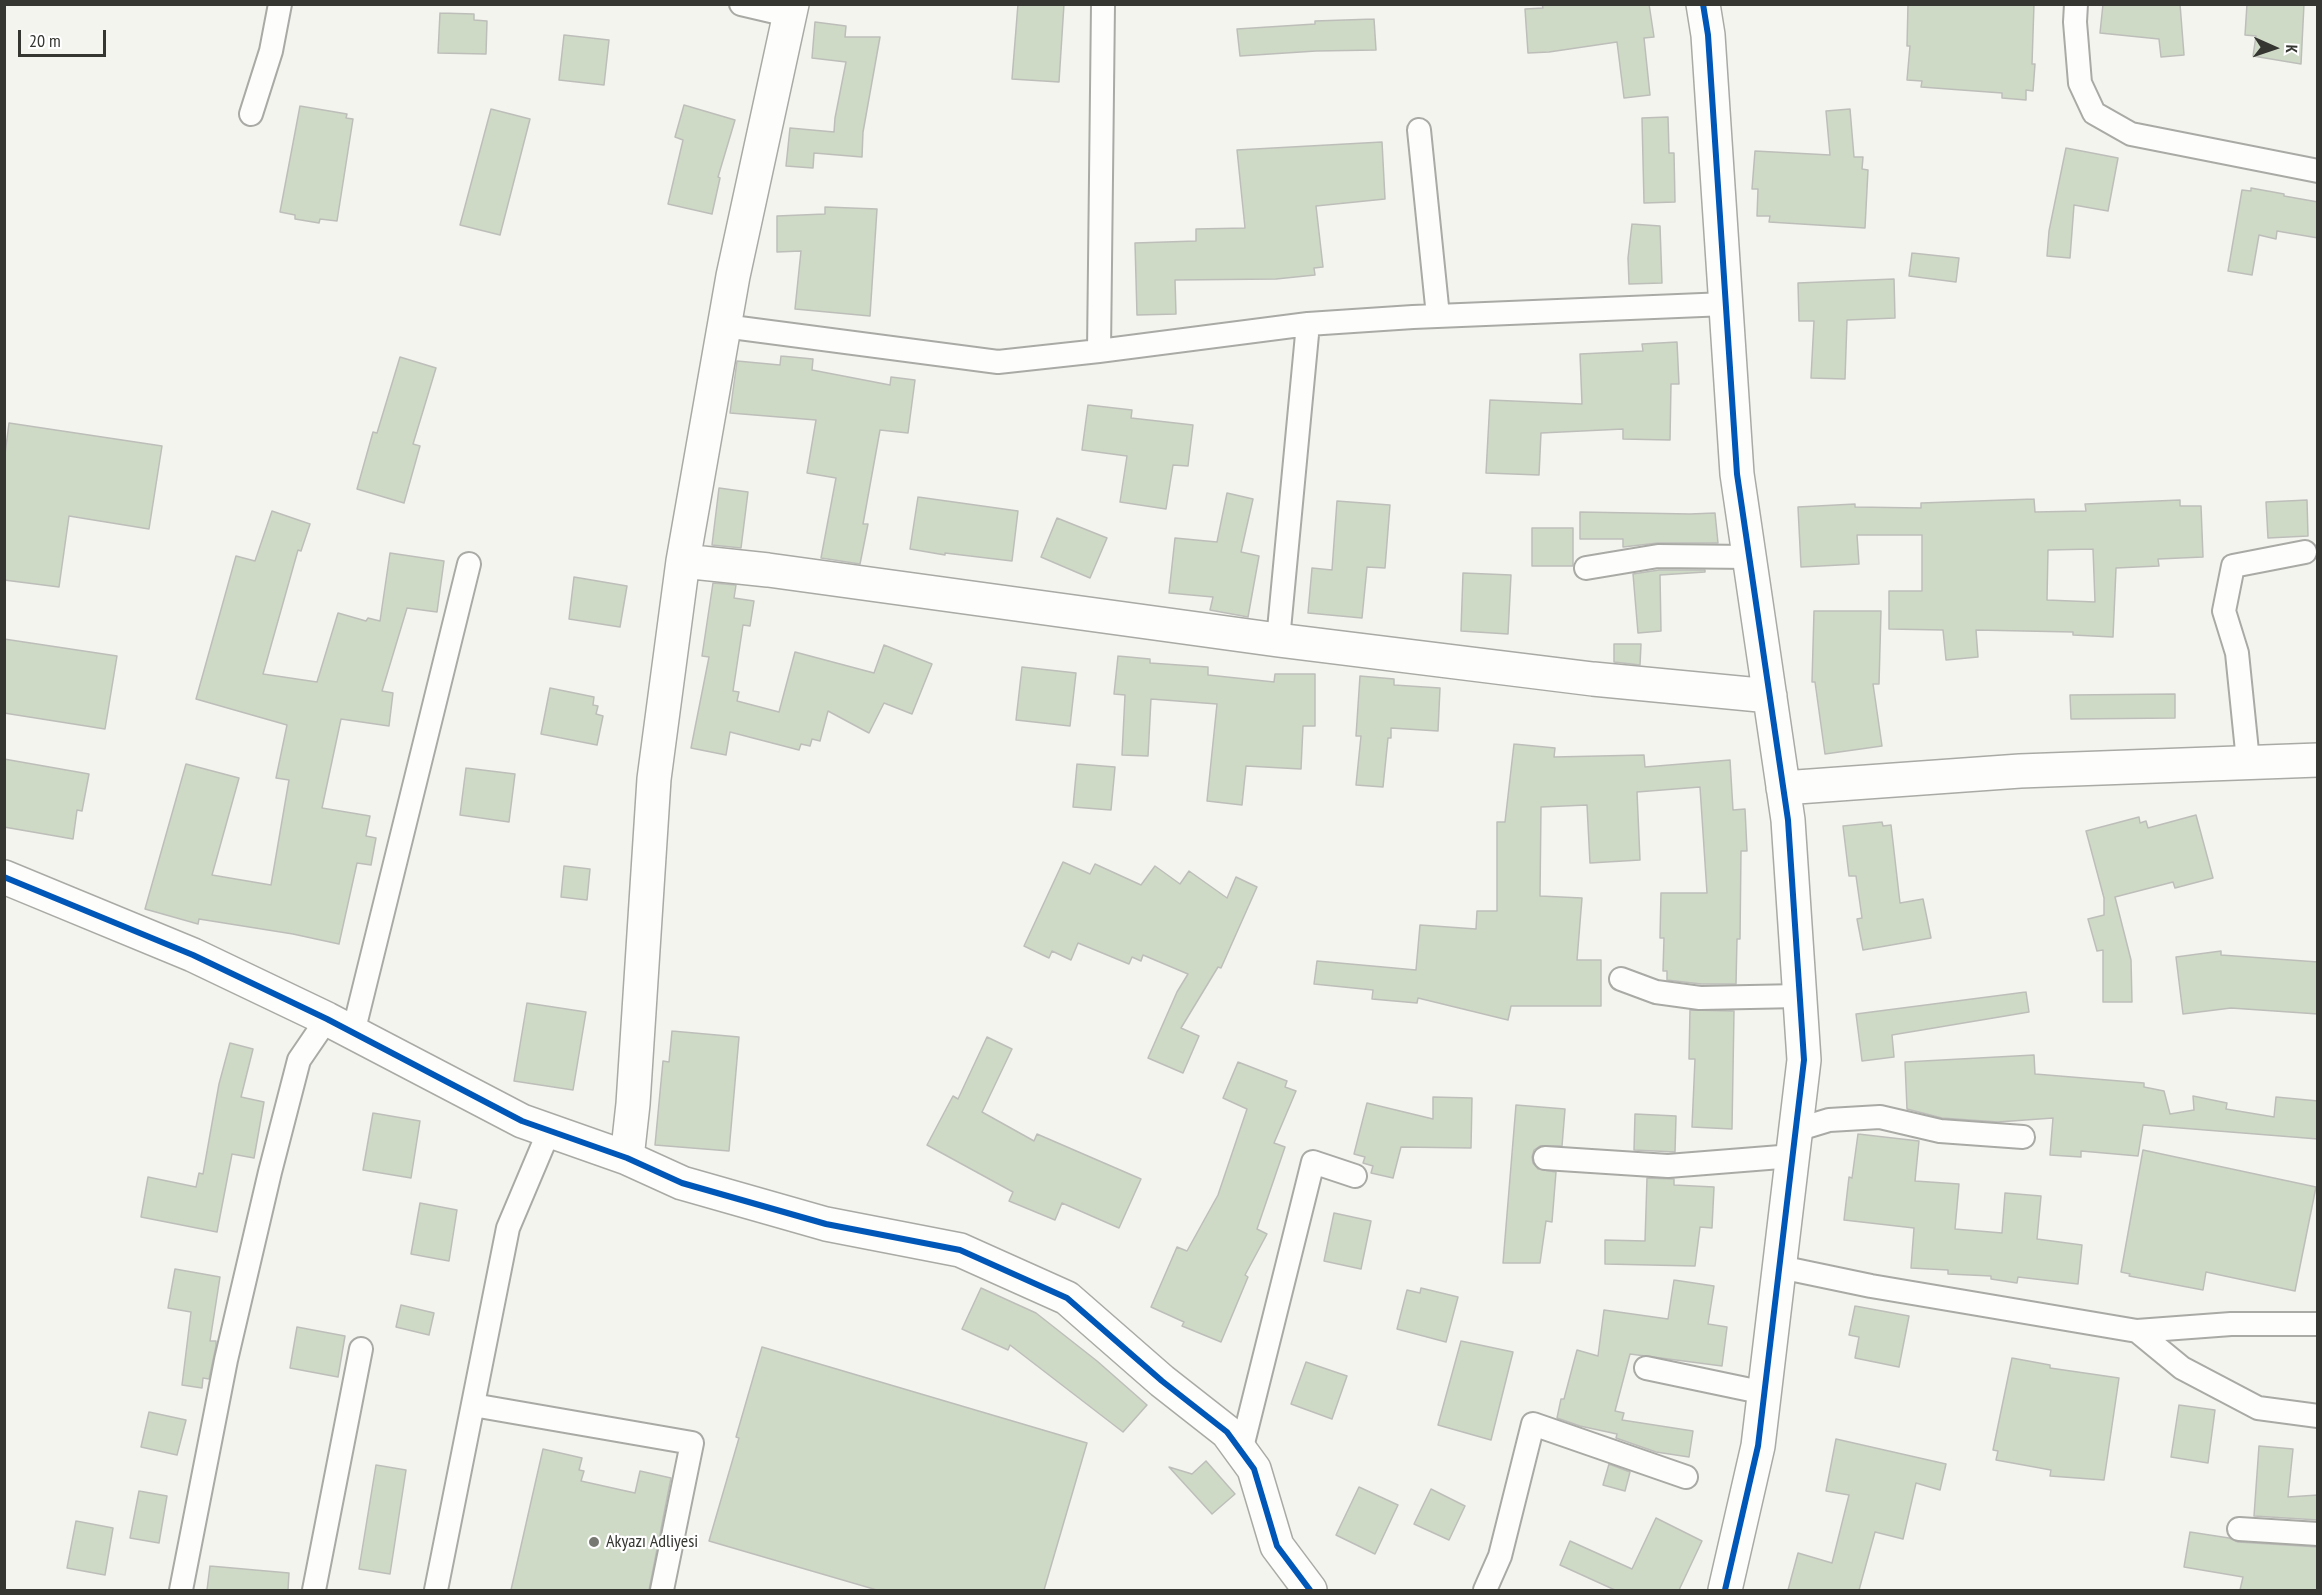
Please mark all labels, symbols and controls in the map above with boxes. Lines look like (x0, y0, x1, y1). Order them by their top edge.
scale bar (21, 18, 110, 56)
north arrow (2244, 18, 2304, 78)
text: 20 m (29, 29, 61, 52)
text: K (2282, 44, 2302, 54)
place label: Akyazı Adliyesi (606, 1531, 698, 1553)
marker: Akyazı Adliyesi (587, 1535, 601, 1549)

